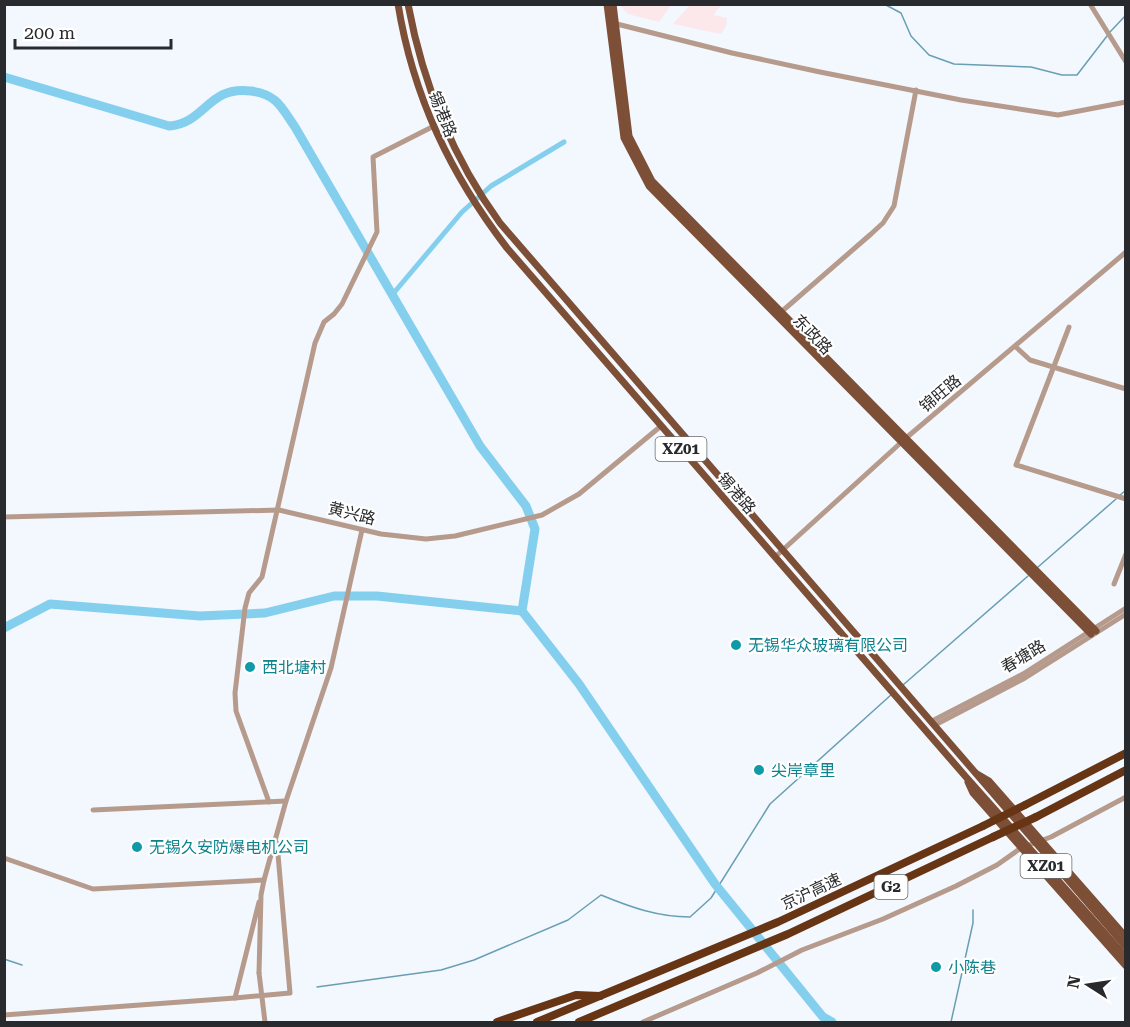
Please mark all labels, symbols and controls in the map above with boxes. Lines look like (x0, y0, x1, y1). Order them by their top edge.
scale bar (15, 12, 171, 50)
text: 200 m (24, 22, 75, 43)
street label: 锡港路 (425, 88, 460, 140)
street label: 东政路 (789, 310, 836, 358)
street label: 锦旺路 (916, 371, 965, 416)
road number: XZ01 (656, 437, 706, 461)
street label: 锡港路 (714, 469, 760, 518)
street label: 黄兴路 (326, 498, 377, 529)
place label: 无锡华众玻璃有限公司 (748, 636, 908, 655)
street label: 春塘路 (998, 636, 1049, 677)
marker: 无锡华众玻璃有限公司 (729, 638, 743, 652)
place label: 西北塘村 (262, 658, 326, 677)
marker: 西北塘村 (243, 660, 257, 674)
place label: 尖岸章里 (771, 761, 835, 780)
marker: 尖岸章里 (752, 763, 766, 777)
place label: 无锡久安防爆电机公司 (149, 838, 309, 857)
marker: 无锡久安防爆电机公司 (130, 840, 144, 854)
road number: XZ01 (1020, 854, 1072, 878)
street label: 京沪高速 (778, 869, 844, 914)
road number: G2 (874, 875, 908, 899)
north arrow (1058, 955, 1118, 1015)
place label: 小陈巷 (948, 958, 996, 977)
marker: 小陈巷 (929, 960, 943, 974)
text: N (1063, 974, 1084, 990)

